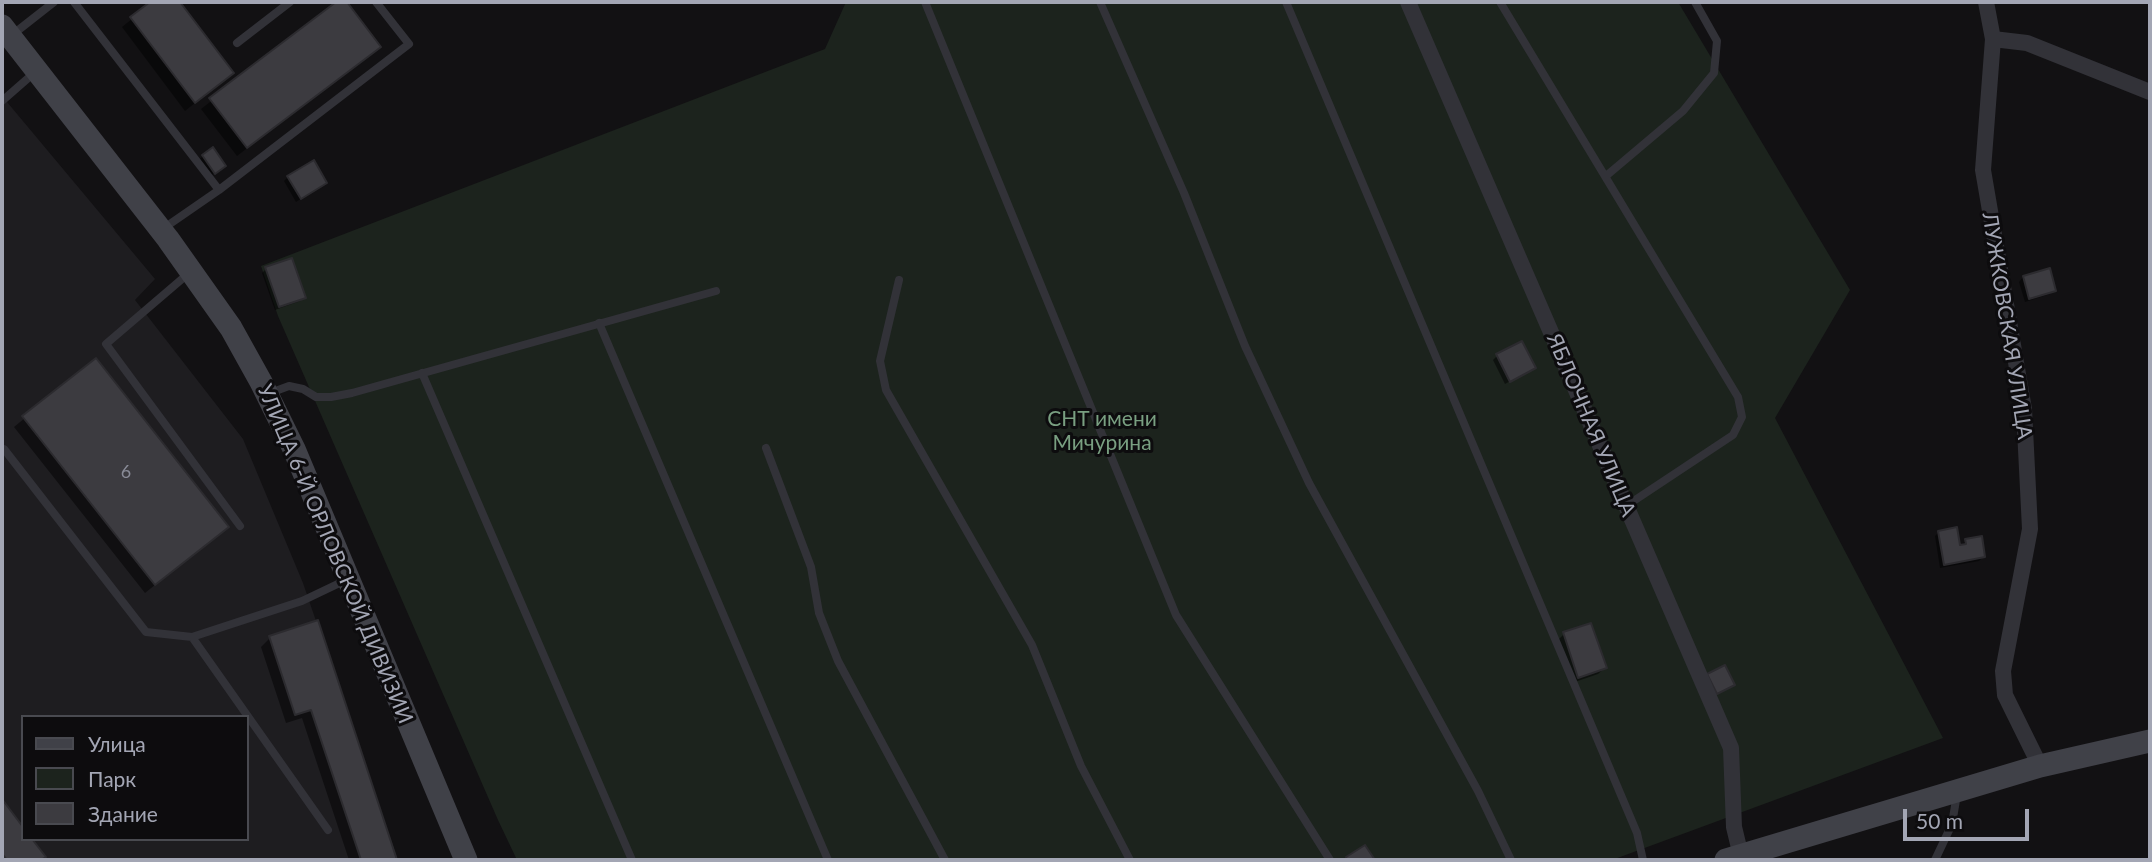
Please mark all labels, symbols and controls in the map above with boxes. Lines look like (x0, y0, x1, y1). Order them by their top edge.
street label: ЛУЖКОВСКАЯ УЛИЦА (1977, 211, 2037, 441)
street label: ЯБЛОЧНАЯ УЛИЦА (1541, 330, 1641, 520)
street label: УЛИЦА 6-Й ОРЛОВСКОЙ ДИВИЗИИ (252, 381, 418, 727)
park label: СНТ имени Мичурина (1047, 406, 1157, 456)
house number: 6 (121, 461, 131, 483)
legend (21, 715, 248, 841)
text: Улица (88, 731, 146, 756)
text: Парк (88, 766, 136, 791)
scale bar (1907, 796, 2033, 840)
text: Здание (88, 801, 158, 826)
text: 50 m (1916, 808, 1963, 833)

